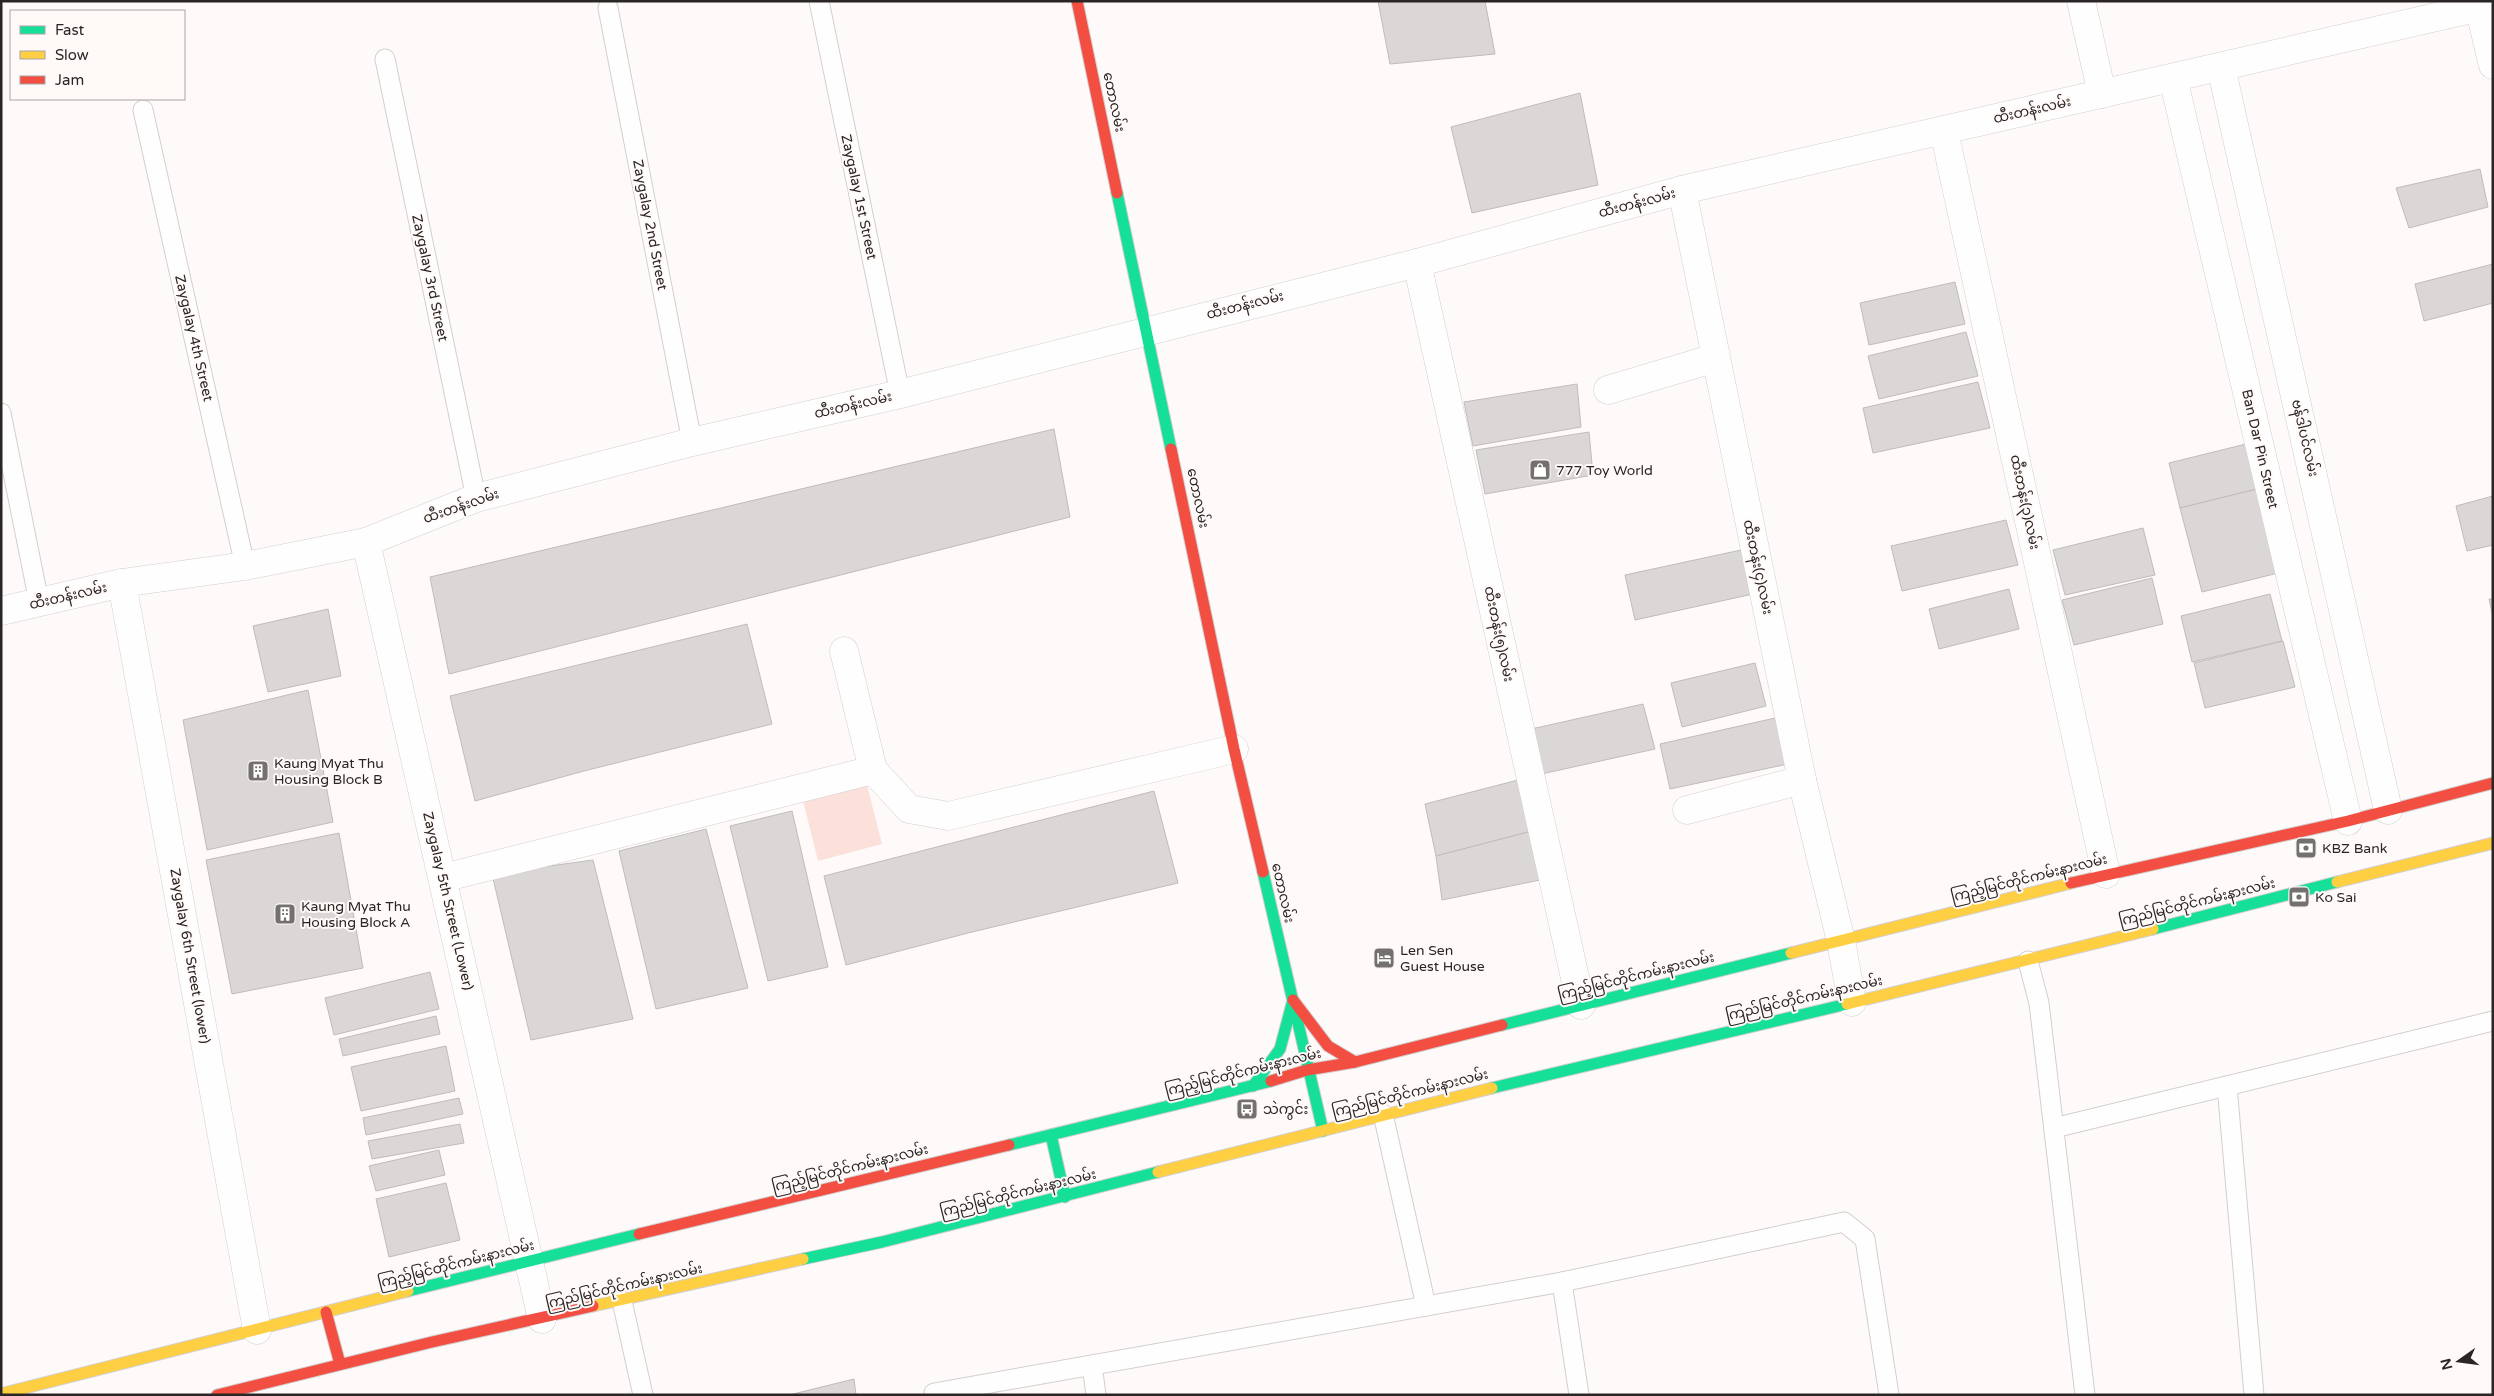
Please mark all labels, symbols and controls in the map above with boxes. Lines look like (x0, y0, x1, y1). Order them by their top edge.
legend (10, 10, 185, 100)
text: Fast (55, 21, 85, 39)
text: Slow (55, 46, 89, 64)
street label: တောလမ်း (1099, 70, 1131, 134)
text: Jam (55, 71, 84, 89)
street label: ထီးတန်းလမ်း (1991, 91, 2073, 130)
street label: Zaygalay 1st Street (837, 133, 881, 262)
street label: Zaygalay 2nd Street (629, 158, 671, 293)
street label: ထီးတန်းလမ်း (1596, 183, 1678, 224)
street label: Zaygalay 3rd Street (408, 213, 452, 344)
street label: Zaygalay 4th Street (171, 273, 217, 404)
street label: ထီးတန်းလမ်း (1204, 285, 1286, 326)
street label: ထီးတန်းလမ်း (812, 386, 894, 425)
street label: Ban Dar Pin Street (2238, 388, 2282, 511)
street label: ဗန်ဒါပင်လမ်း (2285, 397, 2324, 479)
street label: ထီးတန်း(၃)လမ်း (2004, 453, 2045, 552)
shop icon: 777 Toy World (1528, 458, 1552, 482)
place label: 777 Toy World (1556, 462, 1653, 479)
street label: တောလမ်း (1183, 466, 1215, 530)
street label: ထီးတန်းလမ်း (420, 483, 502, 530)
street label: ထီးတန်း(၄)လမ်း (1737, 518, 1778, 617)
street label: ထီးတန်းလမ်း (27, 577, 109, 616)
street label: ထီးတန်း(၅)လမ်း (1478, 584, 1519, 684)
place label: Kaung Myat Thu Housing Block B (274, 755, 384, 788)
building icon: Kaung Myat Thu Housing Block B (246, 759, 270, 783)
street label: Zaygalay 5th Street (Lower) (419, 810, 477, 992)
bank icon: KBZ Bank (2294, 836, 2318, 860)
place label: KBZ Bank (2322, 840, 2388, 857)
street label: ကြည့်မြင်တိုင်ကမ်းနားလမ်း (1949, 848, 2110, 909)
street label: တောလမ်း (1268, 861, 1300, 925)
street label: Zaygalay 6th Street (lower) (166, 867, 214, 1045)
street label: ကြည်မြင်တိုင်ကမ်းနားလမ်း (2117, 872, 2278, 933)
bank icon: Ko Sai (2287, 885, 2311, 909)
place label: Ko Sai (2315, 889, 2357, 906)
place label: Kaung Myat Thu Housing Block A (301, 898, 411, 931)
building icon: Kaung Myat Thu Housing Block A (273, 902, 297, 926)
place label: Len Sen Guest House (1400, 942, 1485, 975)
hotel icon: Len Sen Guest House (1372, 946, 1396, 970)
street label: ကြည့်မြင်တိုင်ကမ်းနားလမ်း (1556, 946, 1717, 1007)
street label: ကြည်မြင်တိုင်ကမ်းနားလမ်း (1723, 970, 1885, 1027)
street label: ကြည့်မြင်တိုင်ကမ်းနားလမ်း (1163, 1042, 1324, 1103)
street label: ကြည်မြင်တိုင်ကမ်းနားလမ်း (1330, 1063, 1491, 1124)
bus stop icon: သဲကွင်း (1235, 1097, 1259, 1121)
place label: သဲကွင်း (1263, 1099, 1308, 1120)
street label: ကြည့်မြင်တိုင်ကမ်းနားလမ်း (770, 1138, 931, 1199)
street label: ကြည်မြင်တိုင်ကမ်းနားလမ်း (938, 1163, 1099, 1224)
street label: ကြည့်မြင်တိုင်ကမ်းနားလမ်း (376, 1234, 537, 1295)
street label: ကြည်မြင်တိုင်ကမ်းနားလမ်း (543, 1258, 705, 1315)
north arrow (2434, 1336, 2484, 1386)
text: N (2437, 1357, 2456, 1372)

